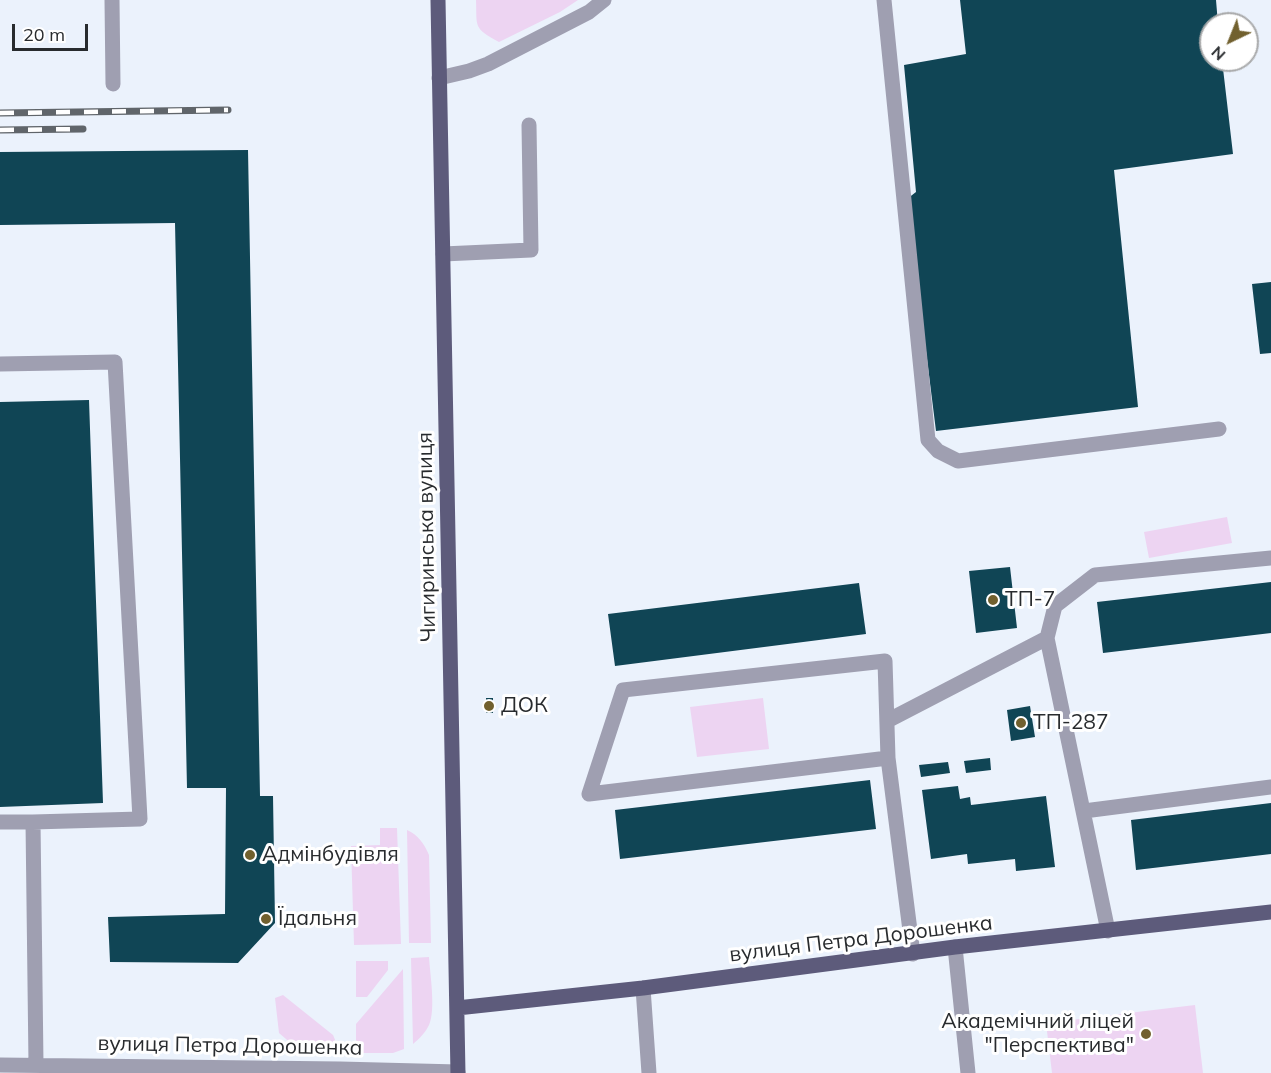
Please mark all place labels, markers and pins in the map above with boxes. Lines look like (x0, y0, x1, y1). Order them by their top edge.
place label: ТП-7 (1005, 587, 1055, 613)
marker: ТП-7 (986, 593, 1000, 607)
place label: ДОК (501, 693, 548, 719)
marker: ДОК (482, 699, 496, 713)
place label: ТП-287 (1033, 710, 1109, 736)
marker: ТП-287 (1014, 716, 1028, 730)
place label: Адмінбудівля (262, 842, 399, 868)
marker: Адмінбудівля (243, 848, 257, 862)
place label: Їдальня (278, 906, 357, 932)
marker: Їдальня (259, 912, 273, 926)
place label: Академічний ліцей "Перспектива" (941, 1009, 1134, 1059)
marker: Академічний ліцей "Перспектива" (1139, 1027, 1153, 1041)

